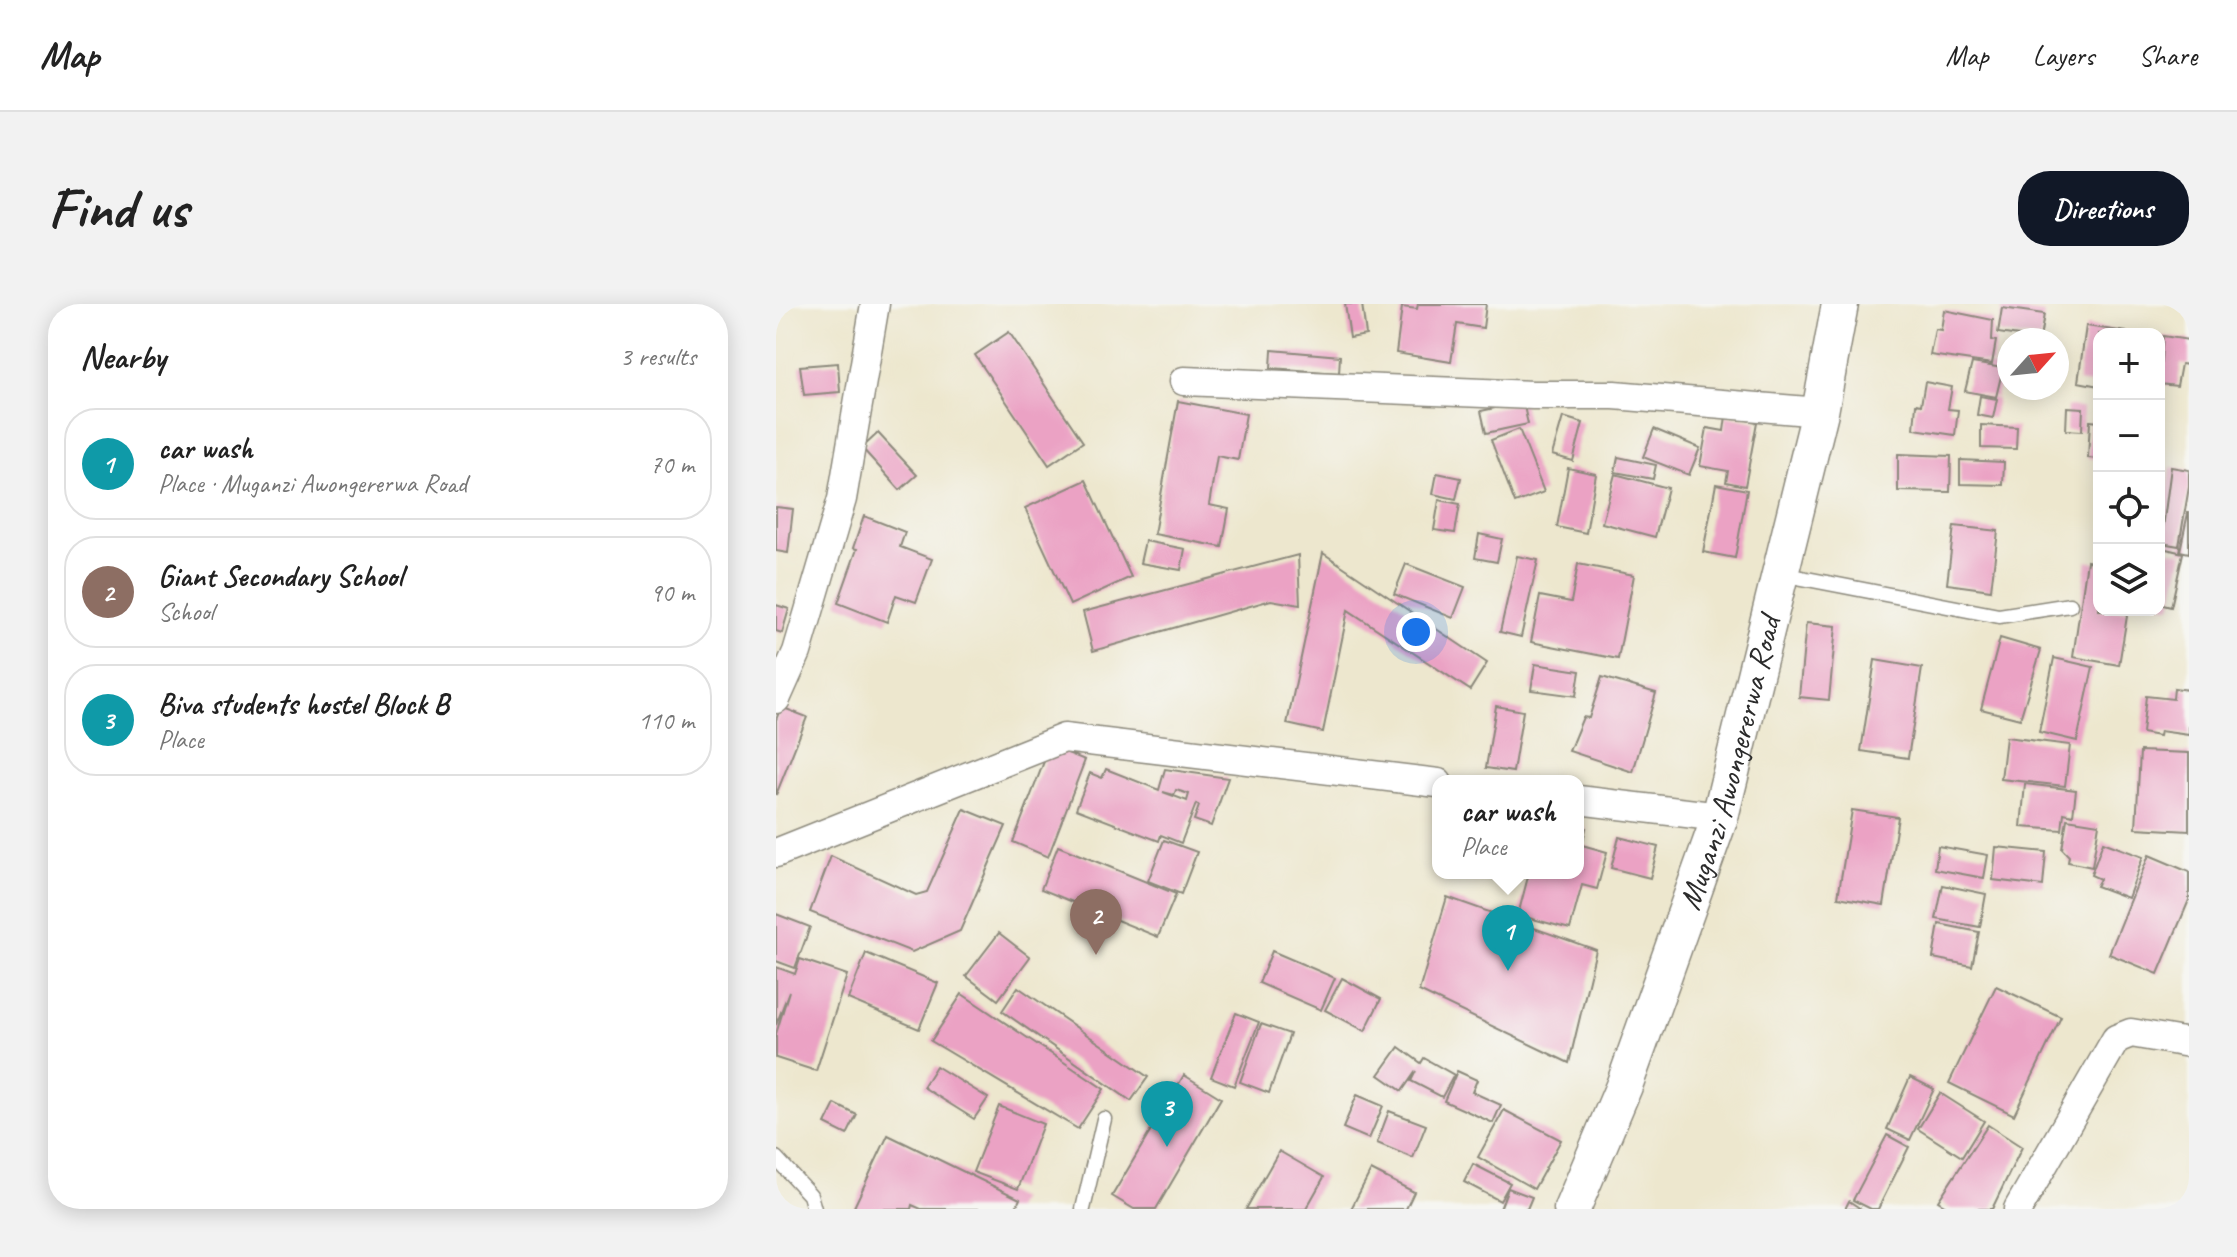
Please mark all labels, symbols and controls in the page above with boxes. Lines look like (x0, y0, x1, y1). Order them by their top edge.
text: Map (40, 32, 99, 79)
text: Map (1946, 38, 1989, 73)
text: Layers (2033, 38, 2094, 73)
text: Share (2138, 38, 2197, 73)
button: Directions (2018, 171, 2189, 246)
text: Find us (48, 173, 188, 244)
north arrow (1997, 328, 2069, 400)
map controls (2093, 328, 2165, 616)
button: + (2093, 328, 2165, 400)
text: Nearby (80, 335, 166, 378)
text: 3 results (620, 340, 696, 373)
button: − (2093, 400, 2165, 472)
text: car wash (158, 429, 253, 467)
text: 1 (102, 448, 114, 481)
text: 70 m (650, 448, 694, 481)
text: Place · Muganzi Awongererwa Road (158, 467, 467, 500)
button: locate (2093, 472, 2165, 544)
button: layers (2093, 544, 2165, 616)
text: Giant Secondary School (158, 557, 402, 595)
text: 2 (102, 576, 114, 609)
text: 90 m (650, 576, 694, 609)
text: School (158, 595, 214, 628)
street label: Muganzi Awongererwa Road (1669, 608, 1791, 915)
your location (1396, 612, 1436, 652)
text: Biva students hostel Block B (158, 685, 449, 723)
text: 3 (102, 704, 114, 737)
text: 110 m (638, 704, 694, 737)
text: Place (158, 723, 204, 756)
popup (1432, 775, 1584, 879)
text: car wash (1461, 792, 1555, 830)
text: Place (1461, 830, 1506, 863)
pin: 2 (1070, 889, 1122, 955)
pin: 1 (1482, 905, 1534, 971)
pin: 3 (1141, 1081, 1193, 1147)

